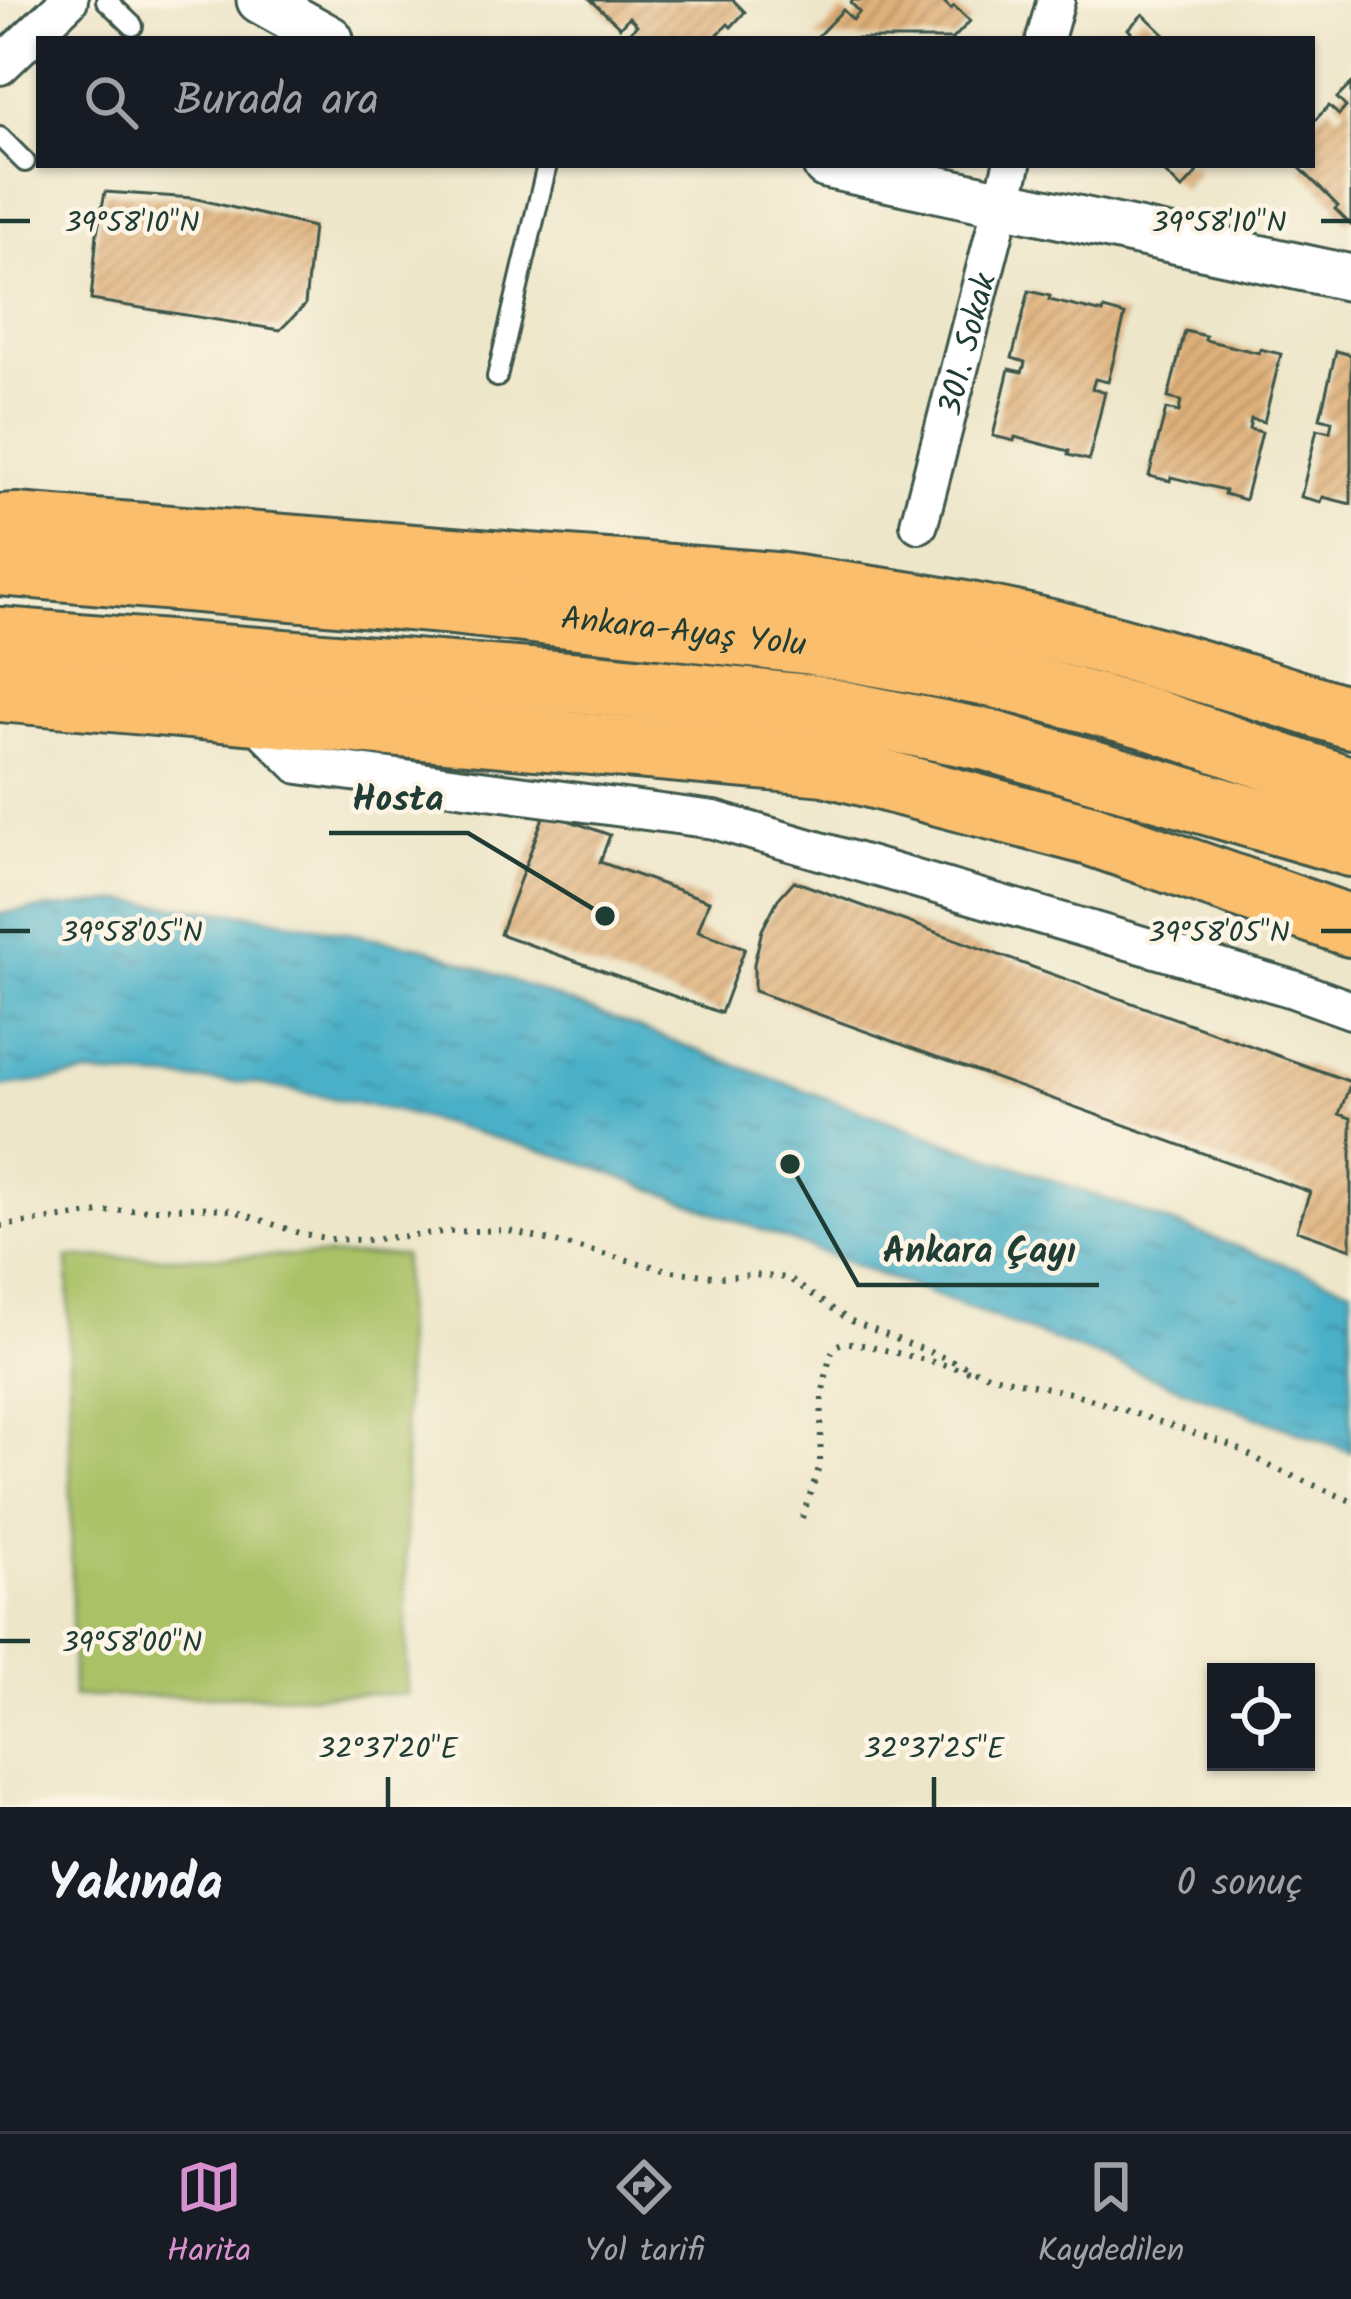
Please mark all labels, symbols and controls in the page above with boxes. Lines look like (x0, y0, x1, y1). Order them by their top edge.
search box (36, 36, 1315, 168)
text: Burada ara (174, 66, 379, 138)
icon: search (78, 69, 144, 135)
text: 39°58'10"N (64, 200, 200, 248)
text: 39°58'10"N (1151, 200, 1287, 248)
street label: 301. Sokak (925, 267, 1013, 422)
street label: Ankara-Ayaş Yolu (558, 593, 809, 673)
callout: Hosta (329, 761, 468, 833)
text: Hosta (352, 772, 444, 829)
text: 39°58'05"N (61, 910, 203, 958)
text: 39°58'05"N (1148, 910, 1290, 958)
callout: Ankara Çayı (858, 1213, 1099, 1285)
text: Ankara Çayı (882, 1224, 1076, 1281)
text: 39°58'00"N (62, 1620, 202, 1668)
map controls (1207, 1663, 1315, 1771)
button: locate (1207, 1663, 1315, 1771)
text: 32°37'20"E (318, 1726, 459, 1774)
text: 32°37'25"E (863, 1726, 1006, 1774)
text: Yakında (48, 1845, 223, 1926)
text: 0 sonuç (1177, 1854, 1303, 1916)
tab: Harita (167, 2154, 251, 2279)
tab: Yol tarifi (585, 2154, 704, 2279)
tab: Kaydedilen (1038, 2154, 1184, 2279)

